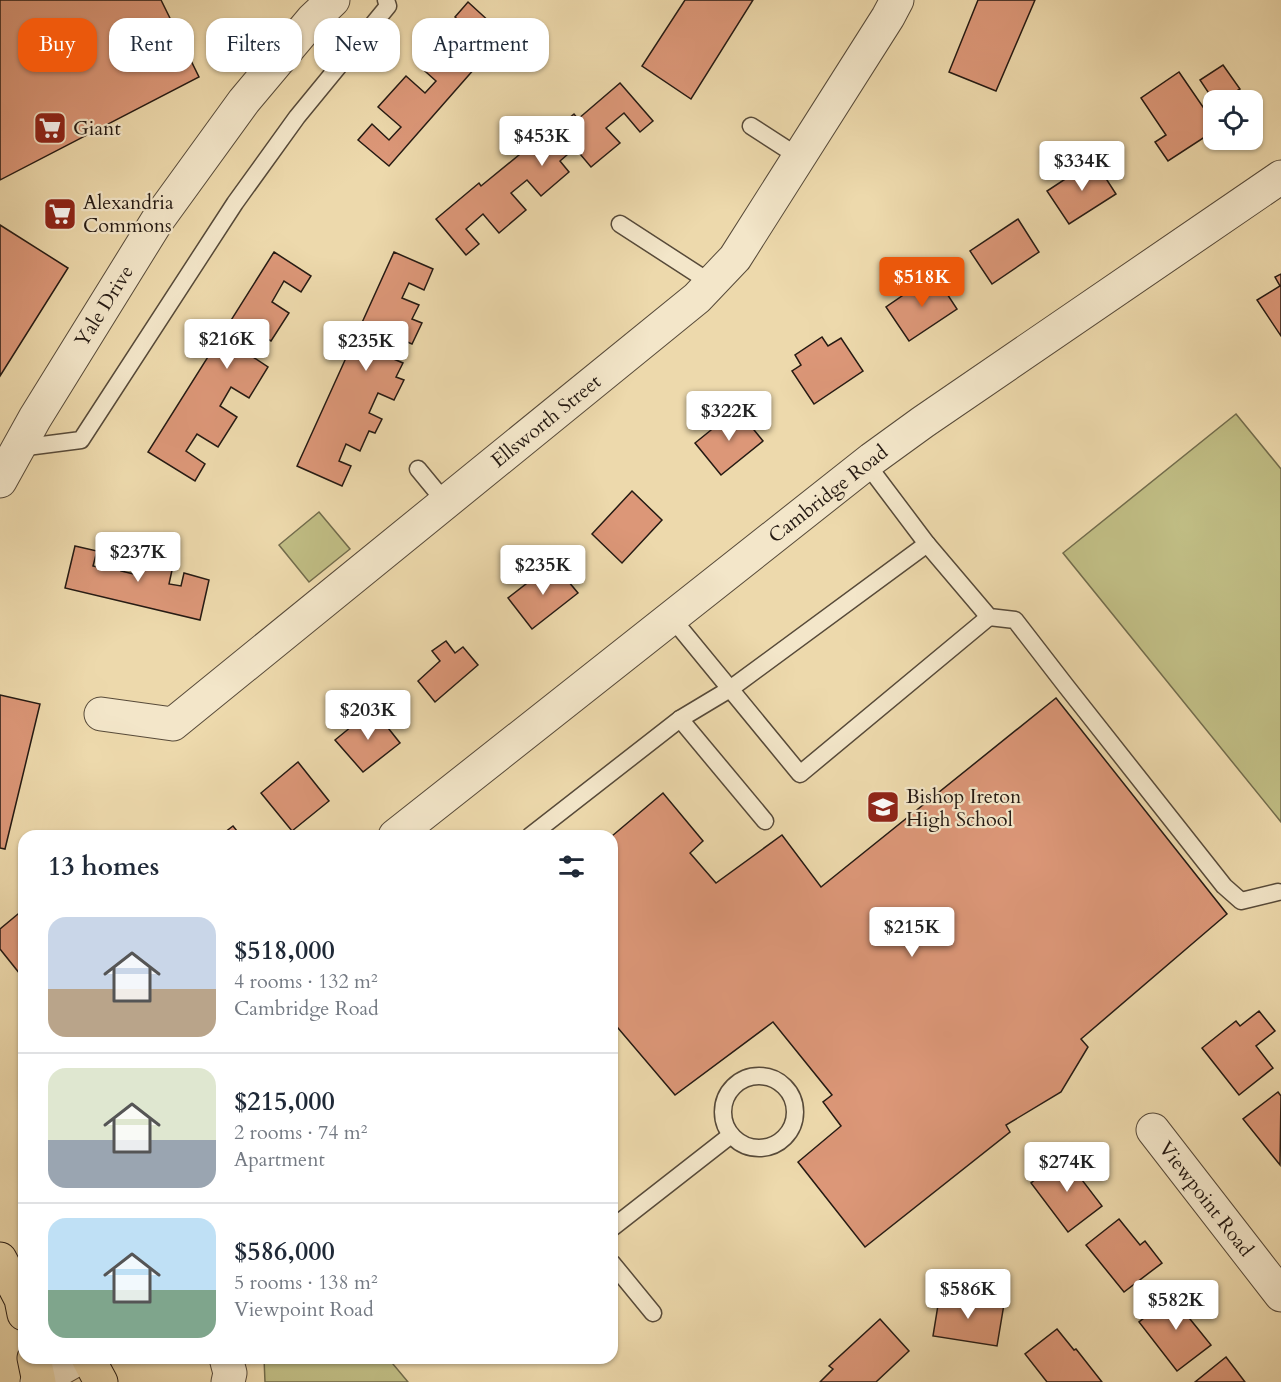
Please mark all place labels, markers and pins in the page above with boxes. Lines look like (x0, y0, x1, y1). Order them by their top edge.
supermarket icon: Giant (32, 110, 68, 146)
place label: Giant (73, 115, 121, 142)
pin: $453K (500, 116, 584, 167)
pin: $334K (1040, 141, 1124, 192)
place label: Alexandria Commons (83, 189, 174, 239)
supermarket icon: Alexandria Commons (42, 196, 78, 232)
pin: $518K (880, 257, 964, 308)
pin: $216K (185, 319, 269, 370)
pin: $235K (324, 321, 408, 372)
pin: $322K (687, 391, 771, 442)
pin: $237K (96, 532, 180, 583)
pin: $235K (501, 545, 585, 596)
pin: $203K (326, 690, 410, 741)
place label: Bishop Ireton High School (906, 783, 1022, 833)
school or university icon: Bishop Ireton High School (865, 789, 901, 825)
pin: $215K (870, 907, 954, 958)
pin: $274K (1025, 1142, 1109, 1193)
pin: $586K (926, 1269, 1010, 1320)
pin: $582K (1134, 1280, 1218, 1331)

